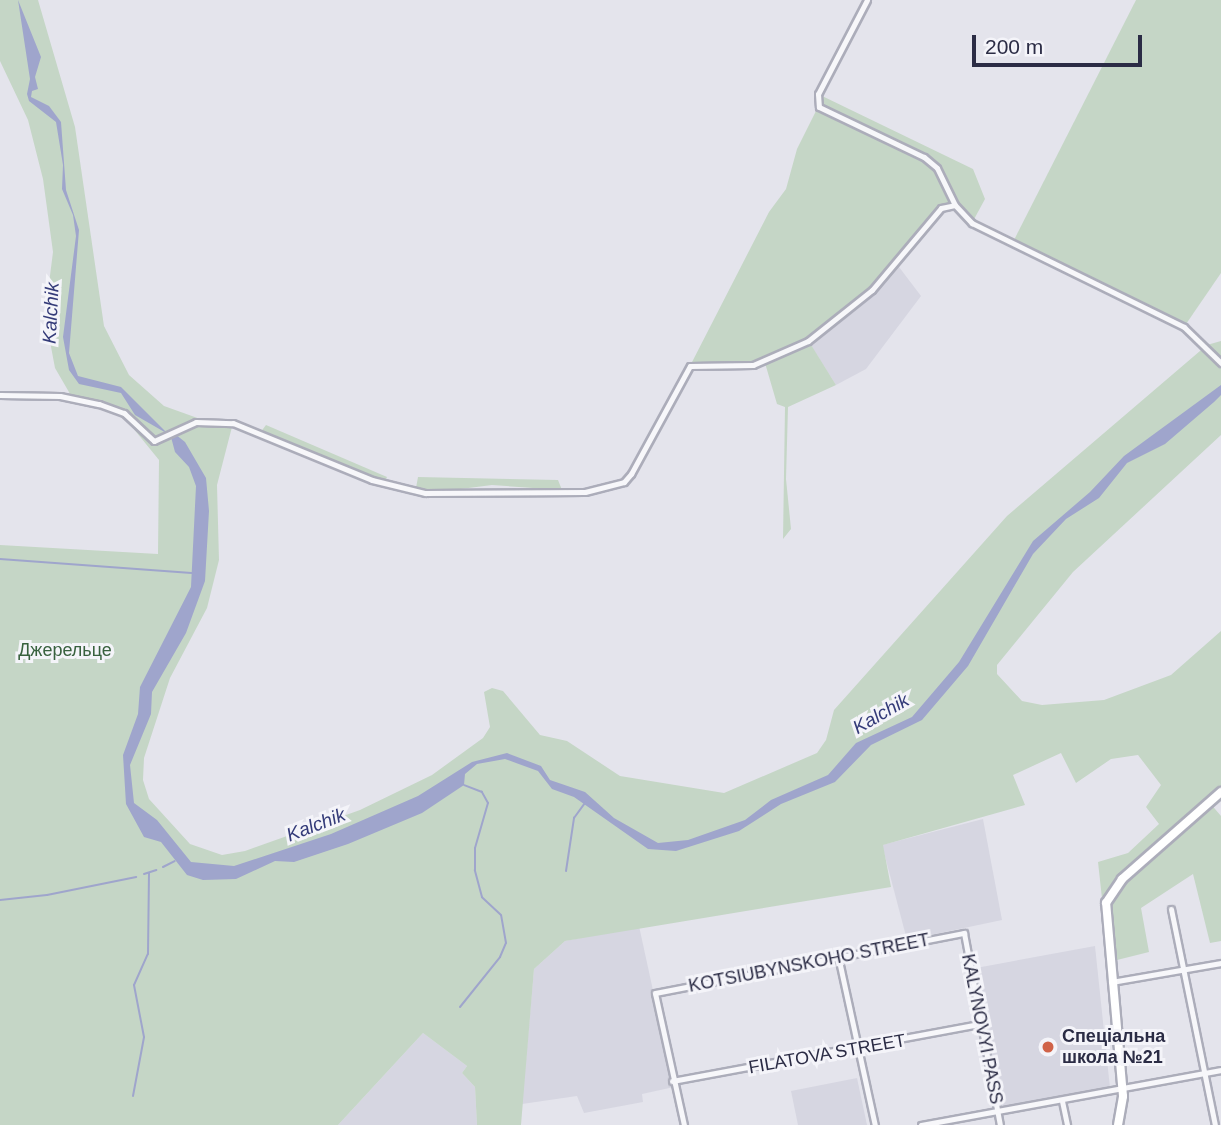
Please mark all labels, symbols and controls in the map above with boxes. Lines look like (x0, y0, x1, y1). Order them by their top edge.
scale bar (976, 21, 1146, 65)
text: 200 m (985, 35, 1043, 58)
water label: Kalchik (38, 282, 64, 344)
park label: Джерельце (18, 639, 112, 661)
water label: Kalchik (849, 689, 913, 739)
water label: Kalchik (283, 803, 349, 847)
street label: KOTSIUBYNSKOHO STREET (687, 929, 931, 997)
street label: KALYNOVYI PASS (957, 952, 1007, 1106)
place label: Спеціальна школа №21 (1062, 1026, 1165, 1068)
street label: FILATOVA STREET (746, 1029, 908, 1079)
marker: Спеціальна школа №21 (1040, 1039, 1056, 1055)

